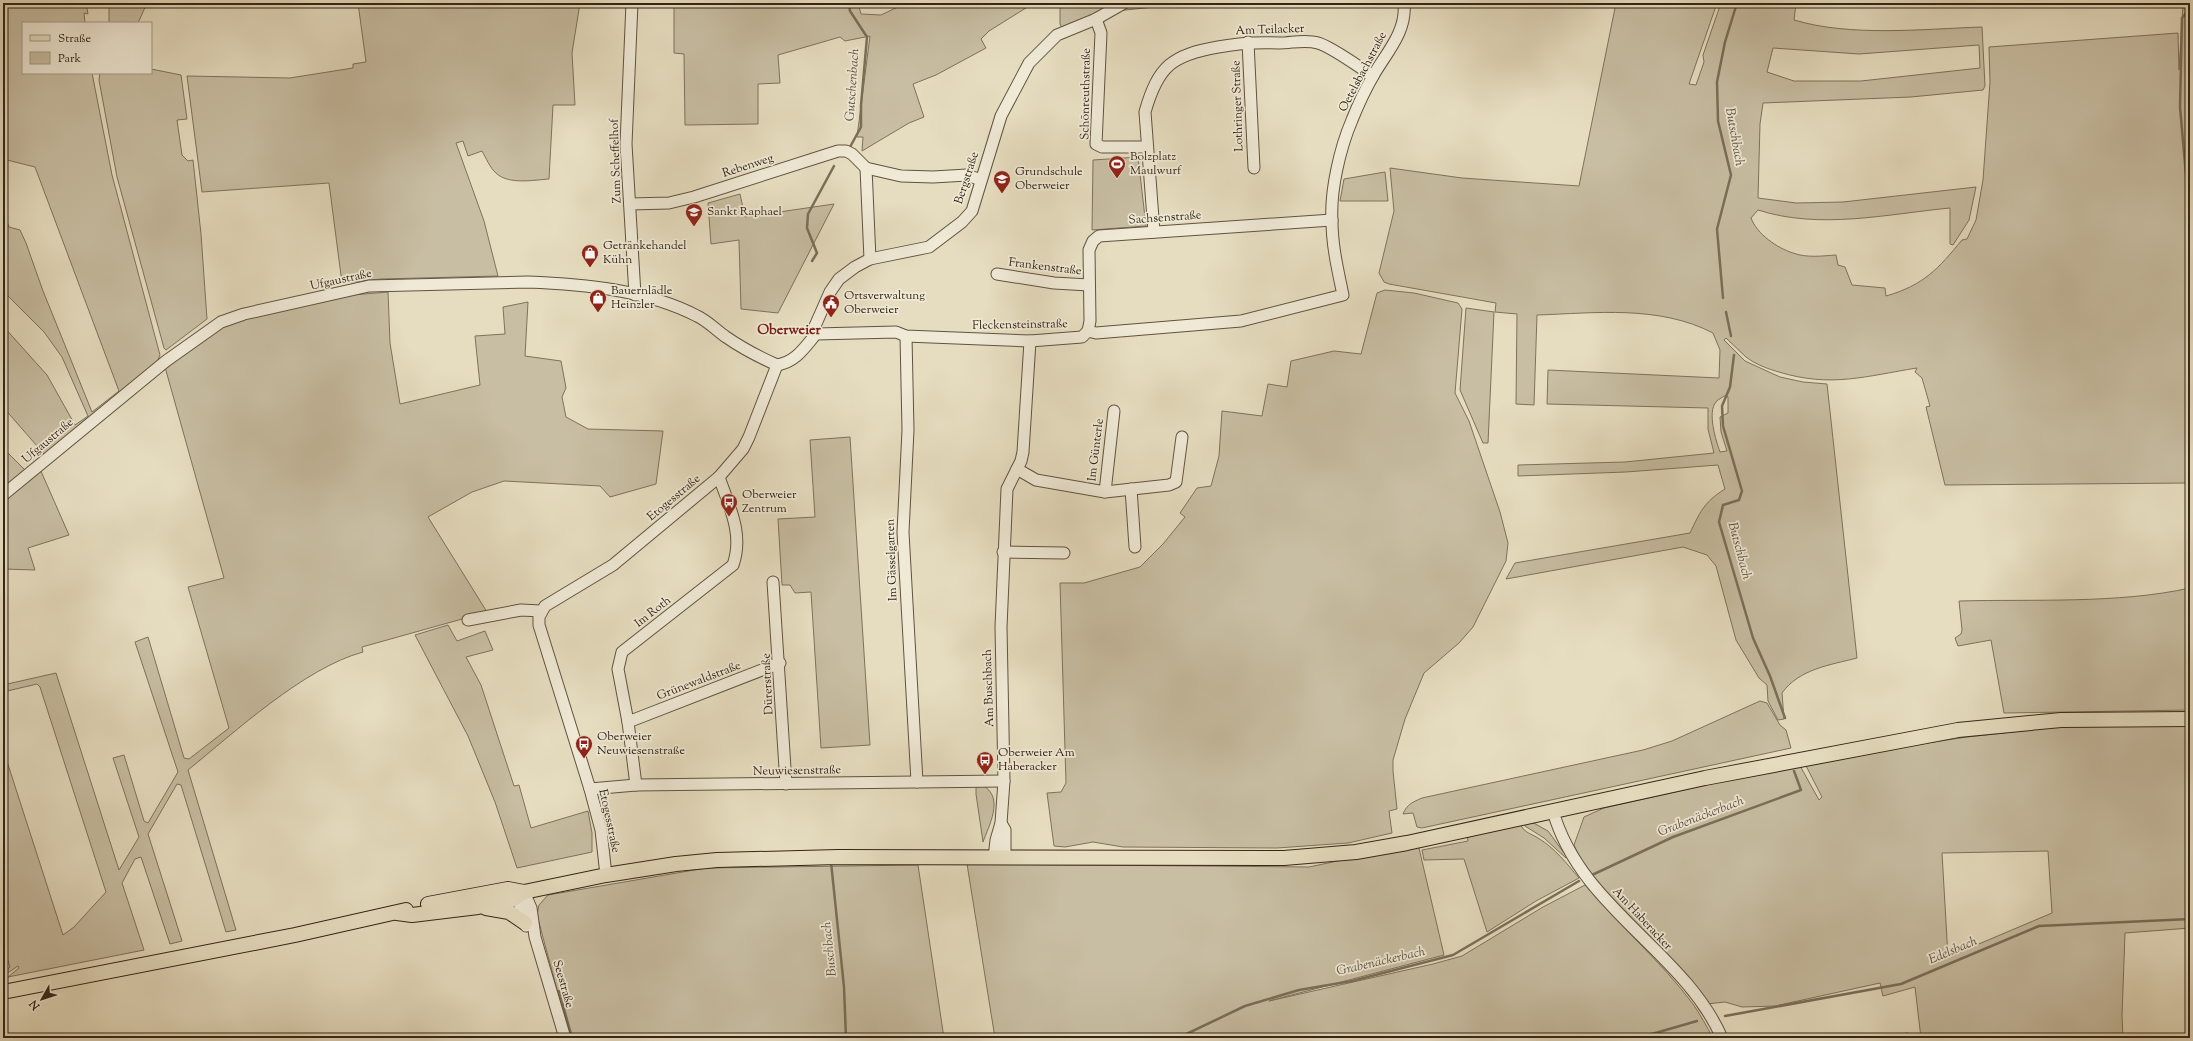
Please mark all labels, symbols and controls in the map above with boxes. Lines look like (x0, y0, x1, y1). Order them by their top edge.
street label: Am Teilacker (1235, 20, 1305, 40)
legend (22, 22, 152, 74)
street label: Oetelsbachstraße (1334, 28, 1392, 115)
text: Straße (58, 30, 92, 48)
water label: Gutschenbach (841, 47, 865, 122)
street label: Schönreuthstraße (1076, 47, 1096, 140)
text: Park (58, 50, 81, 68)
street label: Lothringer Straße (1227, 60, 1249, 152)
water label: Butschbach (1720, 107, 1748, 168)
street label: Zum Scheffelhof (605, 117, 626, 204)
place label: Bolzplatz Maulwurf (1130, 148, 1182, 180)
street label: Rebenweg (720, 149, 776, 183)
street label: Bergstraße (950, 149, 984, 207)
sports icon: Bolzplatz Maulwurf (1107, 154, 1127, 179)
place label: Grundschule Oberweier (1015, 163, 1083, 195)
school or university icon: Grundschule Oberweier (992, 169, 1012, 194)
school or university icon: Sankt Raphael (684, 202, 704, 227)
place label: Sankt Raphael (707, 203, 782, 221)
street label: Sachsenstraße (1128, 206, 1202, 230)
place label: Getränkehandel Kühn (603, 237, 687, 269)
shop icon: Getränkehandel Kühn (580, 243, 600, 268)
street label: Frankenstraße (1007, 254, 1083, 280)
street label: Ufgaustraße (309, 265, 374, 295)
place label: Bauernlädle Heinzler (611, 282, 673, 314)
place label: Ortsverwaltung Oberweier (844, 287, 925, 319)
shop icon: Bauernlädle Heinzler (588, 288, 608, 313)
public building icon: Ortsverwaltung Oberweier (821, 293, 841, 318)
street label: Fleckensteinstraße (972, 315, 1068, 335)
district label: Oberweier (757, 321, 822, 341)
street label: Ufgaustraße (18, 414, 78, 468)
street label: Im Günterle (1083, 417, 1109, 482)
street label: Etogesstraße (643, 470, 705, 526)
place label: Oberweier Zentrum (742, 486, 797, 518)
bus stop icon: Oberweier Zentrum (719, 492, 739, 517)
street label: Im Gässelgarten (882, 518, 902, 602)
water label: Butschbach (1723, 520, 1755, 582)
street label: Im Roth (631, 592, 675, 632)
street label: Am Buschbach (979, 649, 999, 727)
street label: Dürerstraße (757, 652, 779, 715)
street label: Grünewaldstraße (654, 657, 744, 705)
place label: Oberweier Neuwiesenstraße (597, 728, 685, 760)
bus stop icon: Oberweier Neuwiesenstraße (574, 734, 594, 759)
place label: Oberweier Am Haberacker (998, 744, 1075, 776)
bus stop icon: Oberweier Am Haberacker (975, 750, 995, 775)
street label: Neuwiesenstraße (753, 761, 842, 781)
street label: Etogesstraße (593, 787, 625, 855)
water label: Grabenäckerbach (1656, 792, 1747, 842)
street label: Am Haberacker (1608, 883, 1677, 955)
water label: Buschbach (818, 920, 842, 977)
water label: Edelsbach (1926, 932, 1981, 969)
water label: Grabenäckerbach (1335, 943, 1428, 981)
street label: Seestraße (548, 958, 579, 1010)
north arrow (22, 979, 62, 1019)
text: N (26, 996, 45, 1014)

